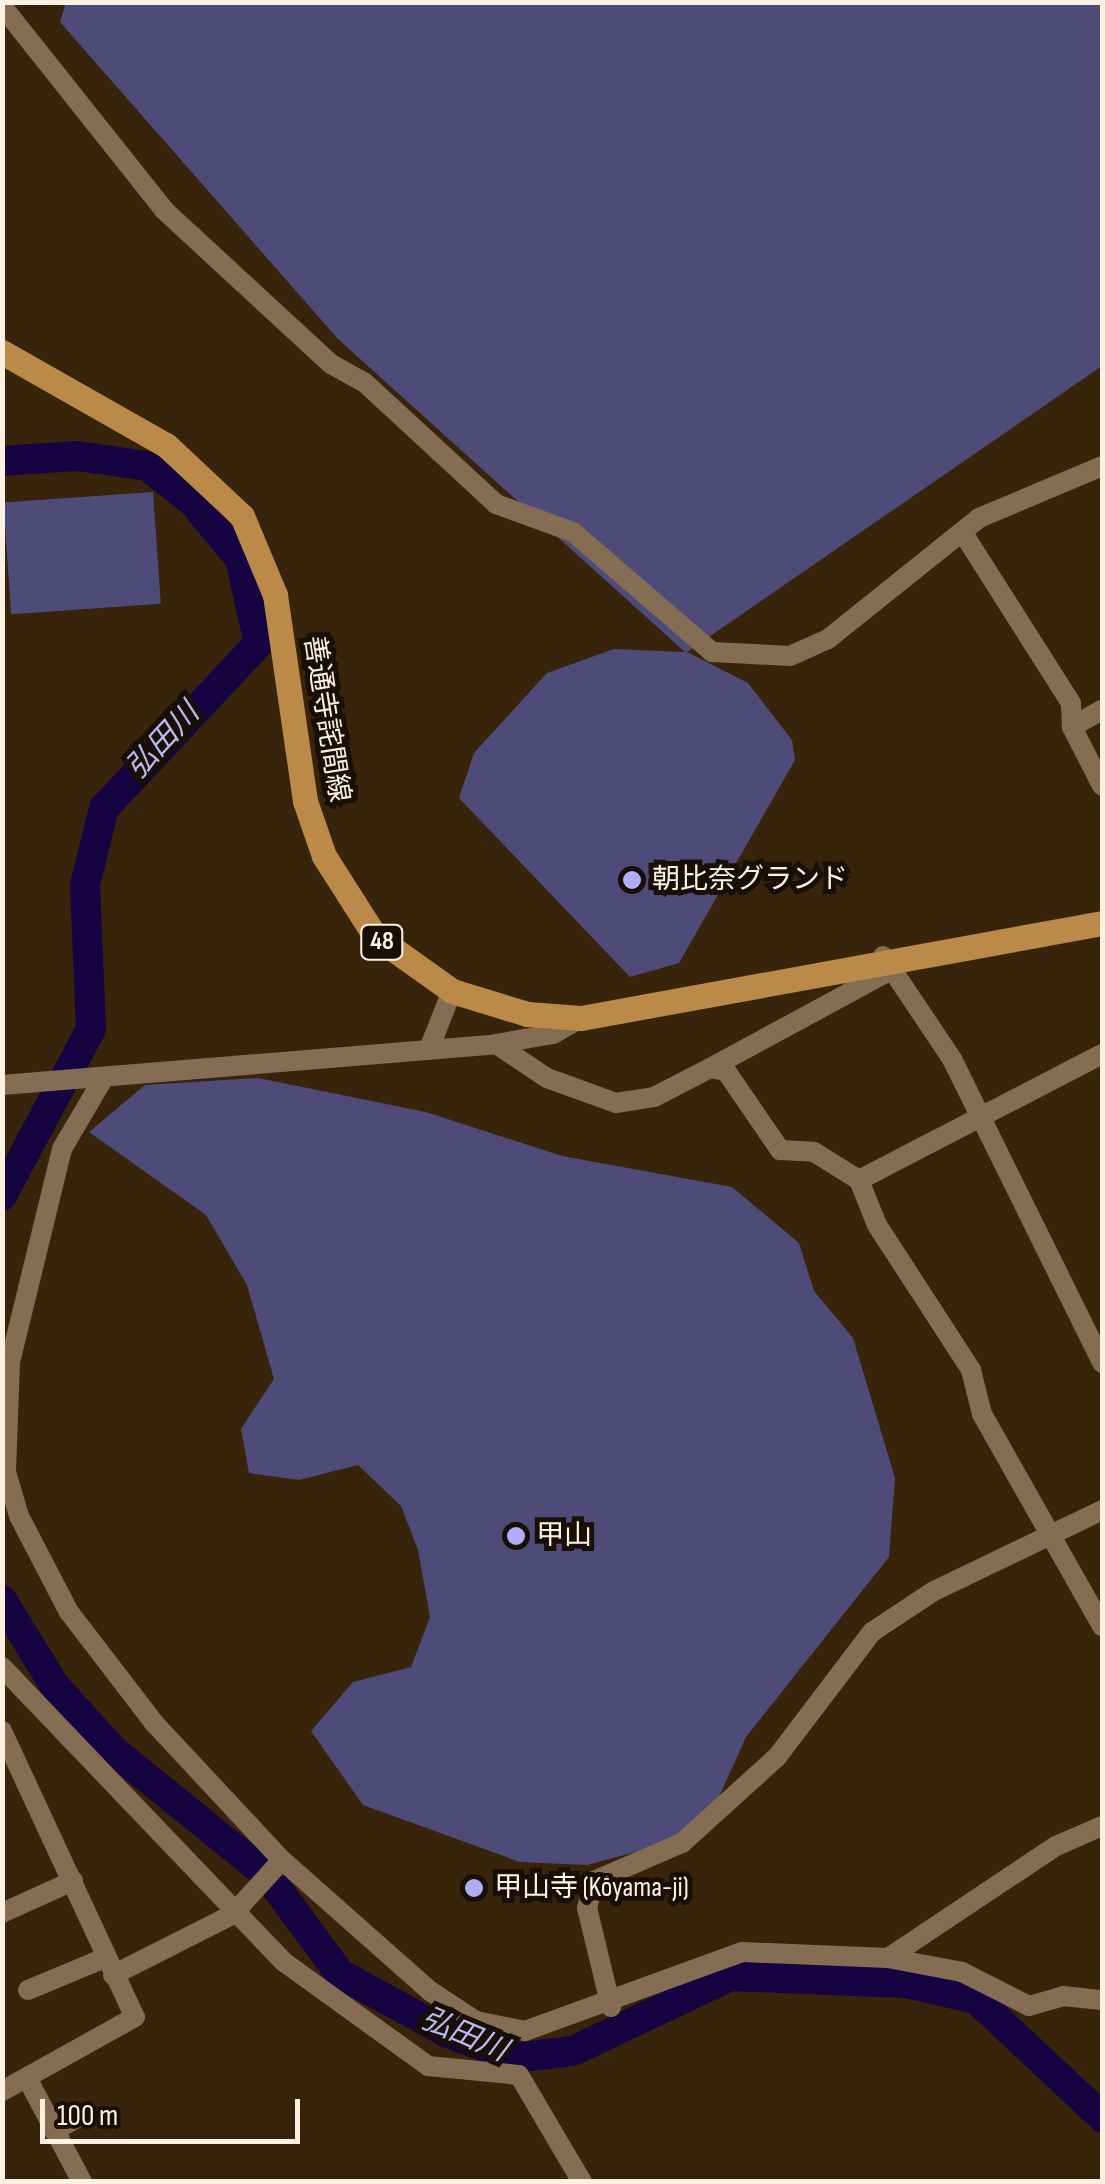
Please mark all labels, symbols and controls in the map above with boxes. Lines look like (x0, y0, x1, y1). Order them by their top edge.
street label: 善通寺詫間線 (296, 633, 356, 805)
water label: 弘田川 (119, 696, 207, 786)
place label: 朝比奈グランド (652, 863, 848, 897)
marker: 朝比奈グランド (621, 869, 643, 891)
road number: 48 (360, 922, 404, 962)
place label: 甲山 (536, 1519, 592, 1553)
marker: 甲山 (505, 1525, 527, 1547)
place label: 甲山寺 (Kōyama-ji) (494, 1871, 689, 1905)
marker: 甲山寺 (Kōyama-ji) (463, 1877, 485, 1899)
water label: 弘田川 (416, 2001, 512, 2069)
scale bar (45, 2079, 305, 2141)
text: 100 m (57, 2098, 118, 2134)

